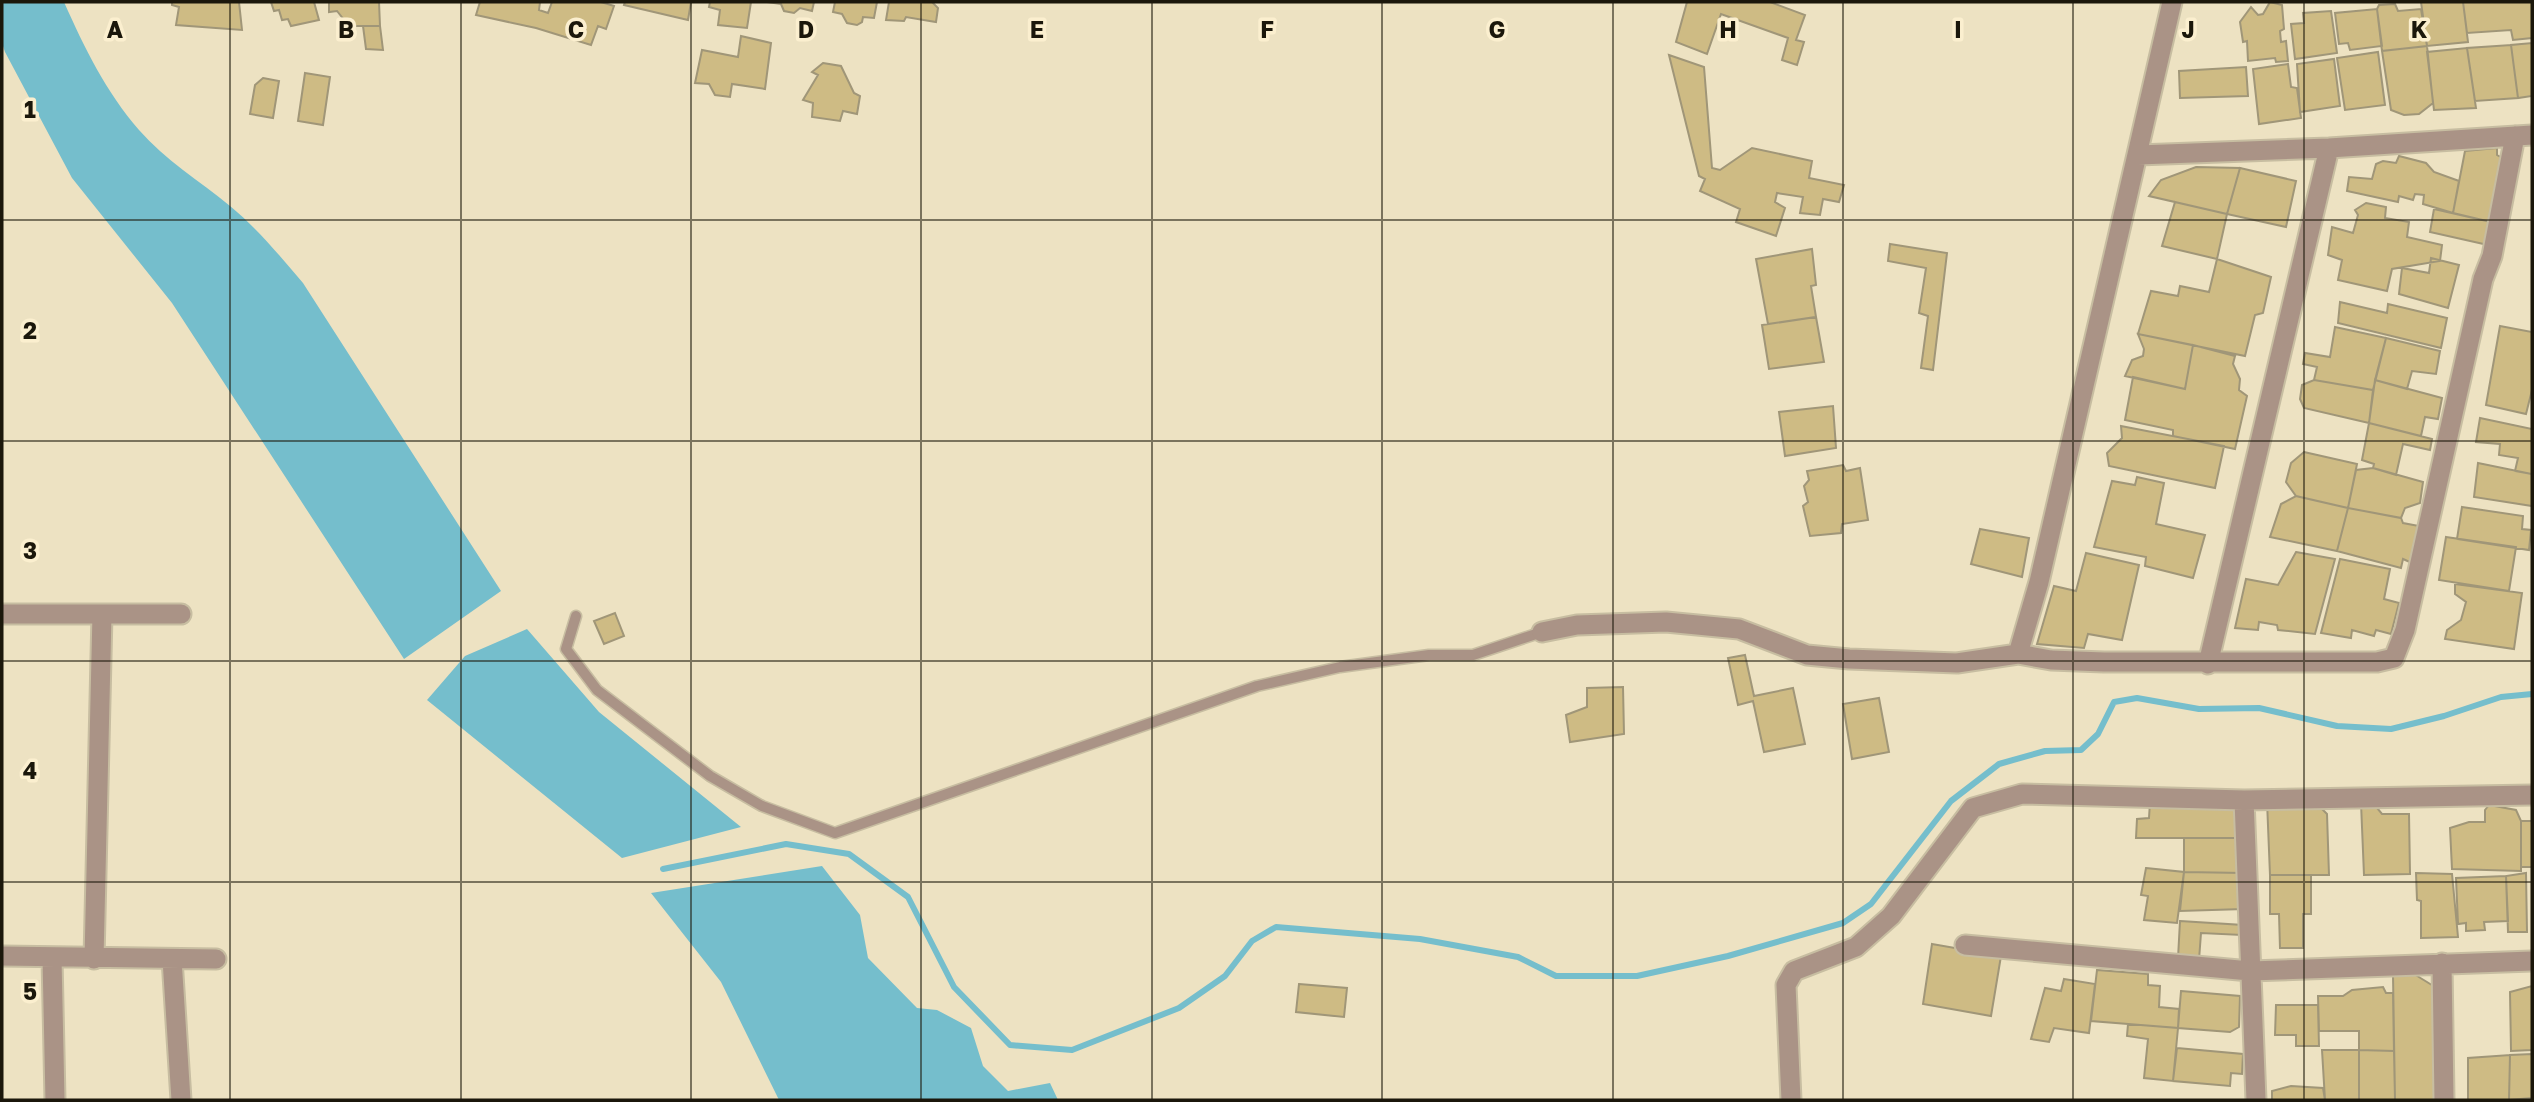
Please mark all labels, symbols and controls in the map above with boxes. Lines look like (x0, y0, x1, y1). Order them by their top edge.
text: A (107, 15, 124, 43)
text: B (338, 15, 354, 43)
text: C (568, 15, 584, 43)
text: D (798, 15, 814, 43)
text: E (1030, 15, 1044, 43)
text: F (1260, 15, 1274, 43)
text: G (1489, 15, 1505, 43)
text: H (1719, 15, 1737, 43)
text: I (1954, 15, 1962, 43)
text: J (2181, 15, 2195, 43)
text: K (2411, 15, 2428, 43)
text: 1 (24, 95, 36, 123)
text: 2 (23, 316, 37, 344)
text: 3 (23, 536, 37, 564)
text: 4 (23, 756, 37, 784)
text: 5 (23, 977, 37, 1005)

